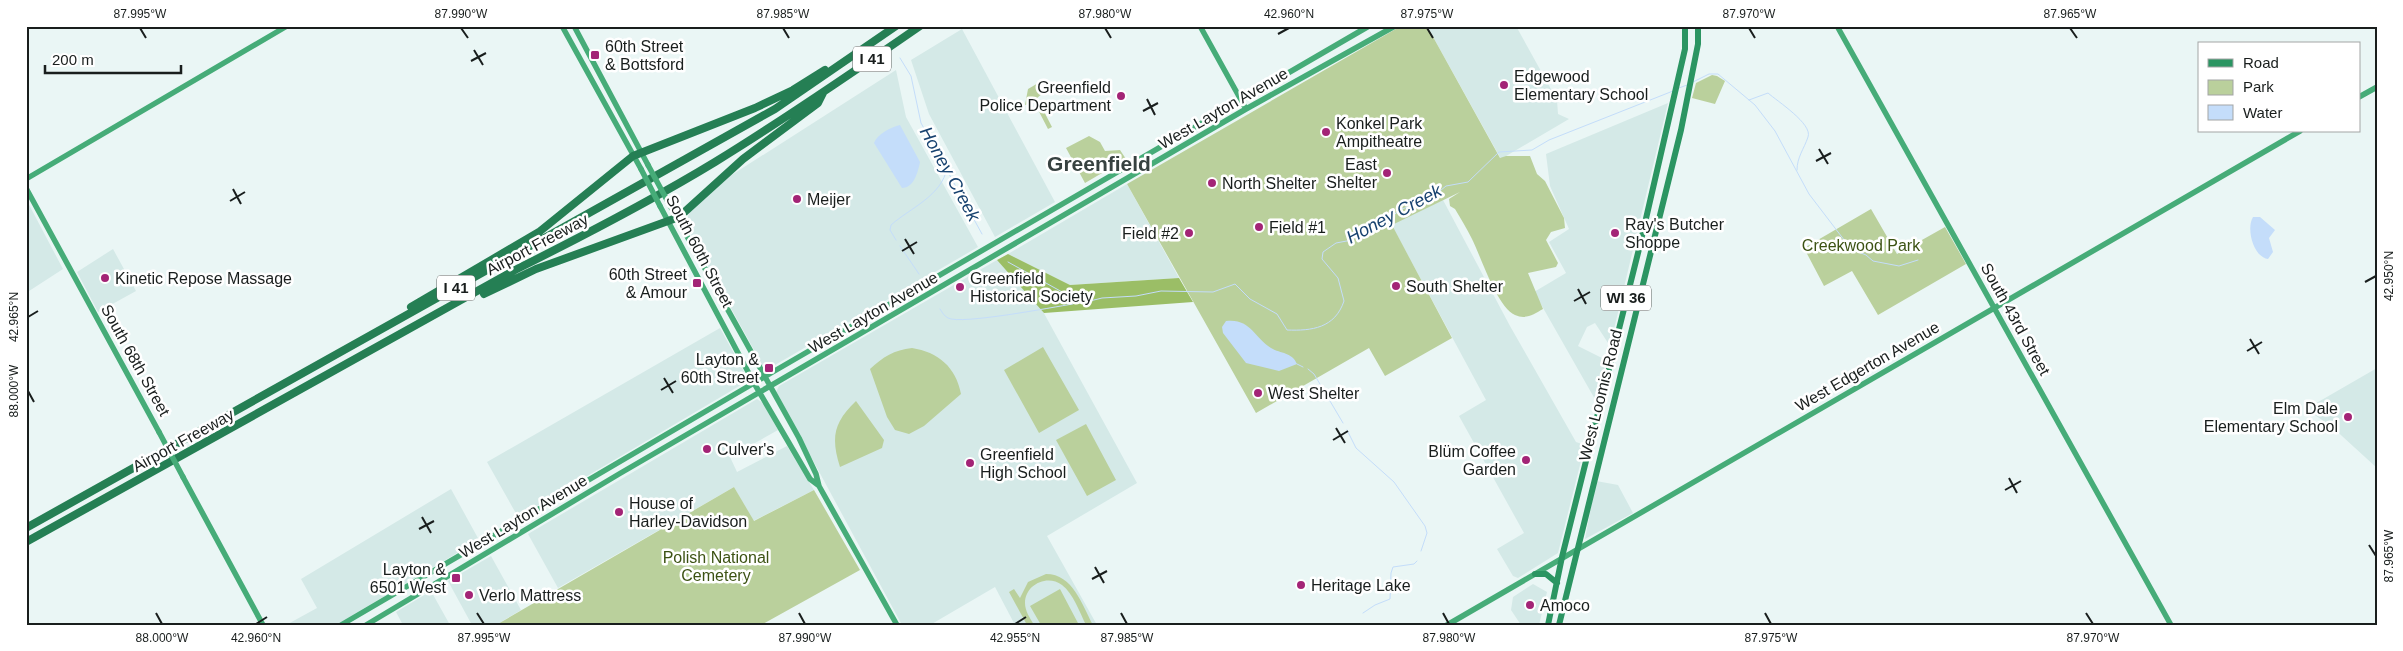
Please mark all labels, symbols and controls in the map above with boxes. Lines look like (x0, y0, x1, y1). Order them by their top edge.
text: 87.995°W (114, 7, 167, 21)
text: 87.990°W (435, 7, 488, 21)
text: 87.985°W (757, 7, 810, 21)
text: 87.980°W (1079, 7, 1132, 21)
text: 42.960°N (1264, 7, 1314, 21)
text: 87.975°W (1401, 7, 1454, 21)
text: 87.970°W (1723, 7, 1776, 21)
text: 87.965°W (2044, 7, 2097, 21)
place label: 60th Street & Bottsford (605, 38, 684, 73)
scale bar (45, 42, 181, 74)
legend (2198, 42, 2360, 132)
road number: I 41 (853, 46, 891, 72)
marker: 60th Street & Bottsford (589, 49, 601, 61)
text: 200 m (52, 51, 94, 68)
text: Road (2243, 54, 2279, 71)
street label: West Layton Avenue (1156, 64, 1291, 152)
place label: Edgewood Elementary School (1514, 68, 1648, 103)
text: Park (2243, 78, 2274, 95)
place label: Greenfield Police Department (979, 79, 1112, 114)
marker: Edgewood Elementary School (1498, 79, 1510, 91)
marker: Greenfield Police Department (1115, 90, 1127, 102)
text: Water (2243, 104, 2282, 121)
place label: Konkel Park Ampitheatre (1336, 115, 1423, 150)
water label: Honey Creek (916, 123, 985, 226)
marker: Konkel Park Ampitheatre (1320, 126, 1332, 138)
district label: Greenfield (1047, 152, 1151, 175)
place label: East Shelter (1326, 156, 1378, 191)
marker: East Shelter (1381, 167, 1393, 179)
place label: North Shelter (1222, 175, 1317, 192)
marker: North Shelter (1206, 177, 1218, 189)
water label: Honey Creek (1343, 180, 1446, 247)
place label: Meijer (807, 191, 851, 208)
street label: South 60th Street (663, 192, 737, 311)
marker: Meijer (791, 193, 803, 205)
street label: Airport Freeway (483, 210, 591, 278)
place label: Ray's Butcher Shoppe (1625, 216, 1725, 251)
place label: Field #1 (1269, 219, 1326, 236)
marker: Field #1 (1253, 221, 1265, 233)
place label: Field #2 (1122, 225, 1179, 242)
marker: Field #2 (1183, 227, 1195, 239)
marker: Ray's Butcher Shoppe (1609, 227, 1621, 239)
park label: Creekwood Park (1802, 237, 1921, 254)
text: 42.950°N (2382, 251, 2396, 301)
street label: South 43rd Street (1978, 260, 2054, 379)
place label: 60th Street & Amour (609, 266, 688, 301)
street label: West Layton Avenue (806, 268, 941, 356)
place label: Kinetic Repose Massage (115, 270, 292, 287)
place label: Greenfield Historical Society (970, 270, 1093, 305)
marker: Kinetic Repose Massage (99, 272, 111, 284)
road number: I 41 (437, 276, 475, 300)
marker: 60th Street & Amour (691, 277, 703, 289)
place label: South Shelter (1406, 278, 1504, 295)
marker: South Shelter (1390, 280, 1402, 292)
marker: Greenfield Historical Society (954, 281, 966, 293)
road number: WI 36 (1601, 286, 1651, 310)
text: 42.965°N (7, 292, 21, 342)
street label: South 68th Street (98, 302, 173, 419)
street label: West Edgerton Avenue (1792, 318, 1942, 415)
street label: West Loomis Road (1576, 328, 1625, 463)
place label: Layton & 60th Street (681, 351, 760, 386)
marker: Layton & 60th Street (763, 362, 775, 374)
text: 88.000°W (7, 364, 21, 417)
place label: West Shelter (1268, 385, 1360, 402)
marker: West Shelter (1252, 387, 1264, 399)
place label: Elm Dale Elementary School (2204, 400, 2338, 435)
street label: Airport Freeway (130, 406, 237, 475)
marker: Elm Dale Elementary School (2342, 411, 2354, 423)
place label: Culver's (717, 441, 774, 458)
marker: Culver's (701, 443, 713, 455)
place label: Blüm Coffee Garden (1428, 443, 1516, 478)
place label: Greenfield High School (980, 446, 1066, 481)
marker: Blüm Coffee Garden (1520, 454, 1532, 466)
marker: Greenfield High School (964, 457, 976, 469)
street label: West Layton Avenue (456, 471, 590, 561)
place label: House of Harley-Davidson (629, 495, 747, 530)
marker: House of Harley-Davidson (613, 506, 625, 518)
text: 87.965°W (2382, 529, 2396, 582)
park label: Polish National Cemetery (663, 549, 769, 584)
place label: Layton & 6501 West (370, 561, 447, 596)
marker: Layton & 6501 West (450, 572, 462, 584)
place label: Heritage Lake (1311, 577, 1411, 594)
marker: Heritage Lake (1295, 579, 1307, 591)
place label: Verlo Mattress (479, 587, 581, 604)
marker: Verlo Mattress (463, 589, 475, 601)
place label: Amoco (1540, 597, 1590, 614)
marker: Amoco (1524, 599, 1536, 611)
text: 88.000°W (136, 631, 189, 645)
text: 42.960°N (231, 631, 281, 645)
text: 87.995°W (458, 631, 511, 645)
text: 87.990°W (779, 631, 832, 645)
text: 42.955°N (990, 631, 1040, 645)
text: 87.985°W (1101, 631, 1154, 645)
text: 87.980°W (1423, 631, 1476, 645)
text: 87.975°W (1745, 631, 1798, 645)
text: 87.970°W (2067, 631, 2120, 645)

